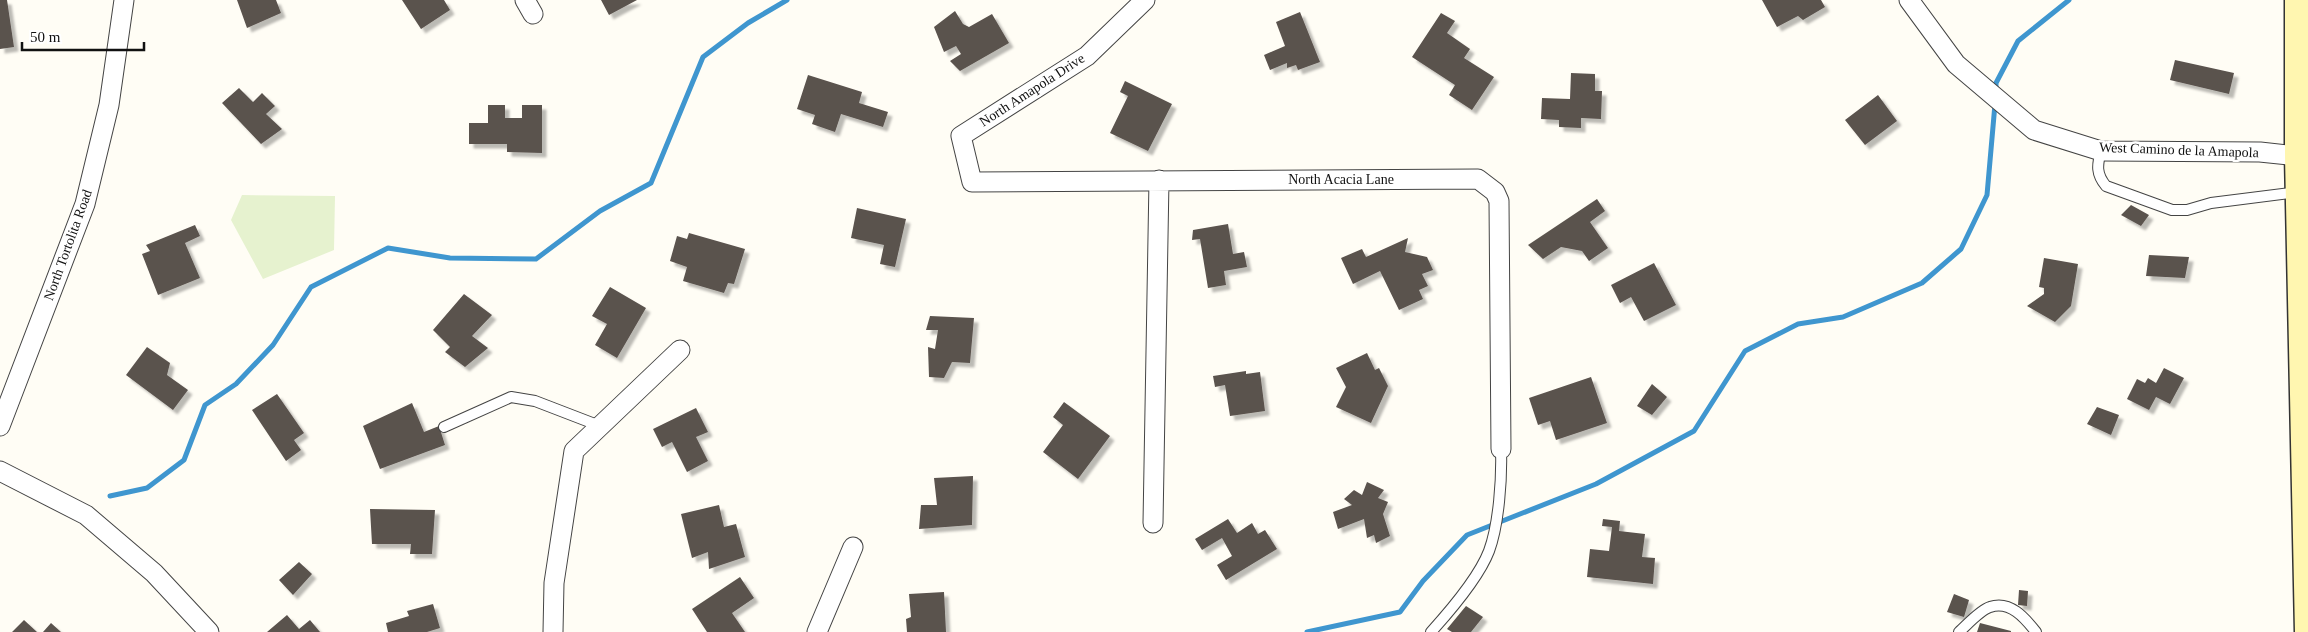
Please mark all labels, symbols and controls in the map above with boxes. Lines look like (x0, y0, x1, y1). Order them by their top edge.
scale bar (22, 20, 145, 52)
text: 50 m (30, 29, 61, 45)
street label: North Amapola Drive (977, 50, 1087, 130)
street label: West Camino de la Amapola (2099, 140, 2260, 160)
street label: North Acacia Lane (1288, 172, 1394, 187)
street label: North Tortolita Road (41, 187, 95, 303)

